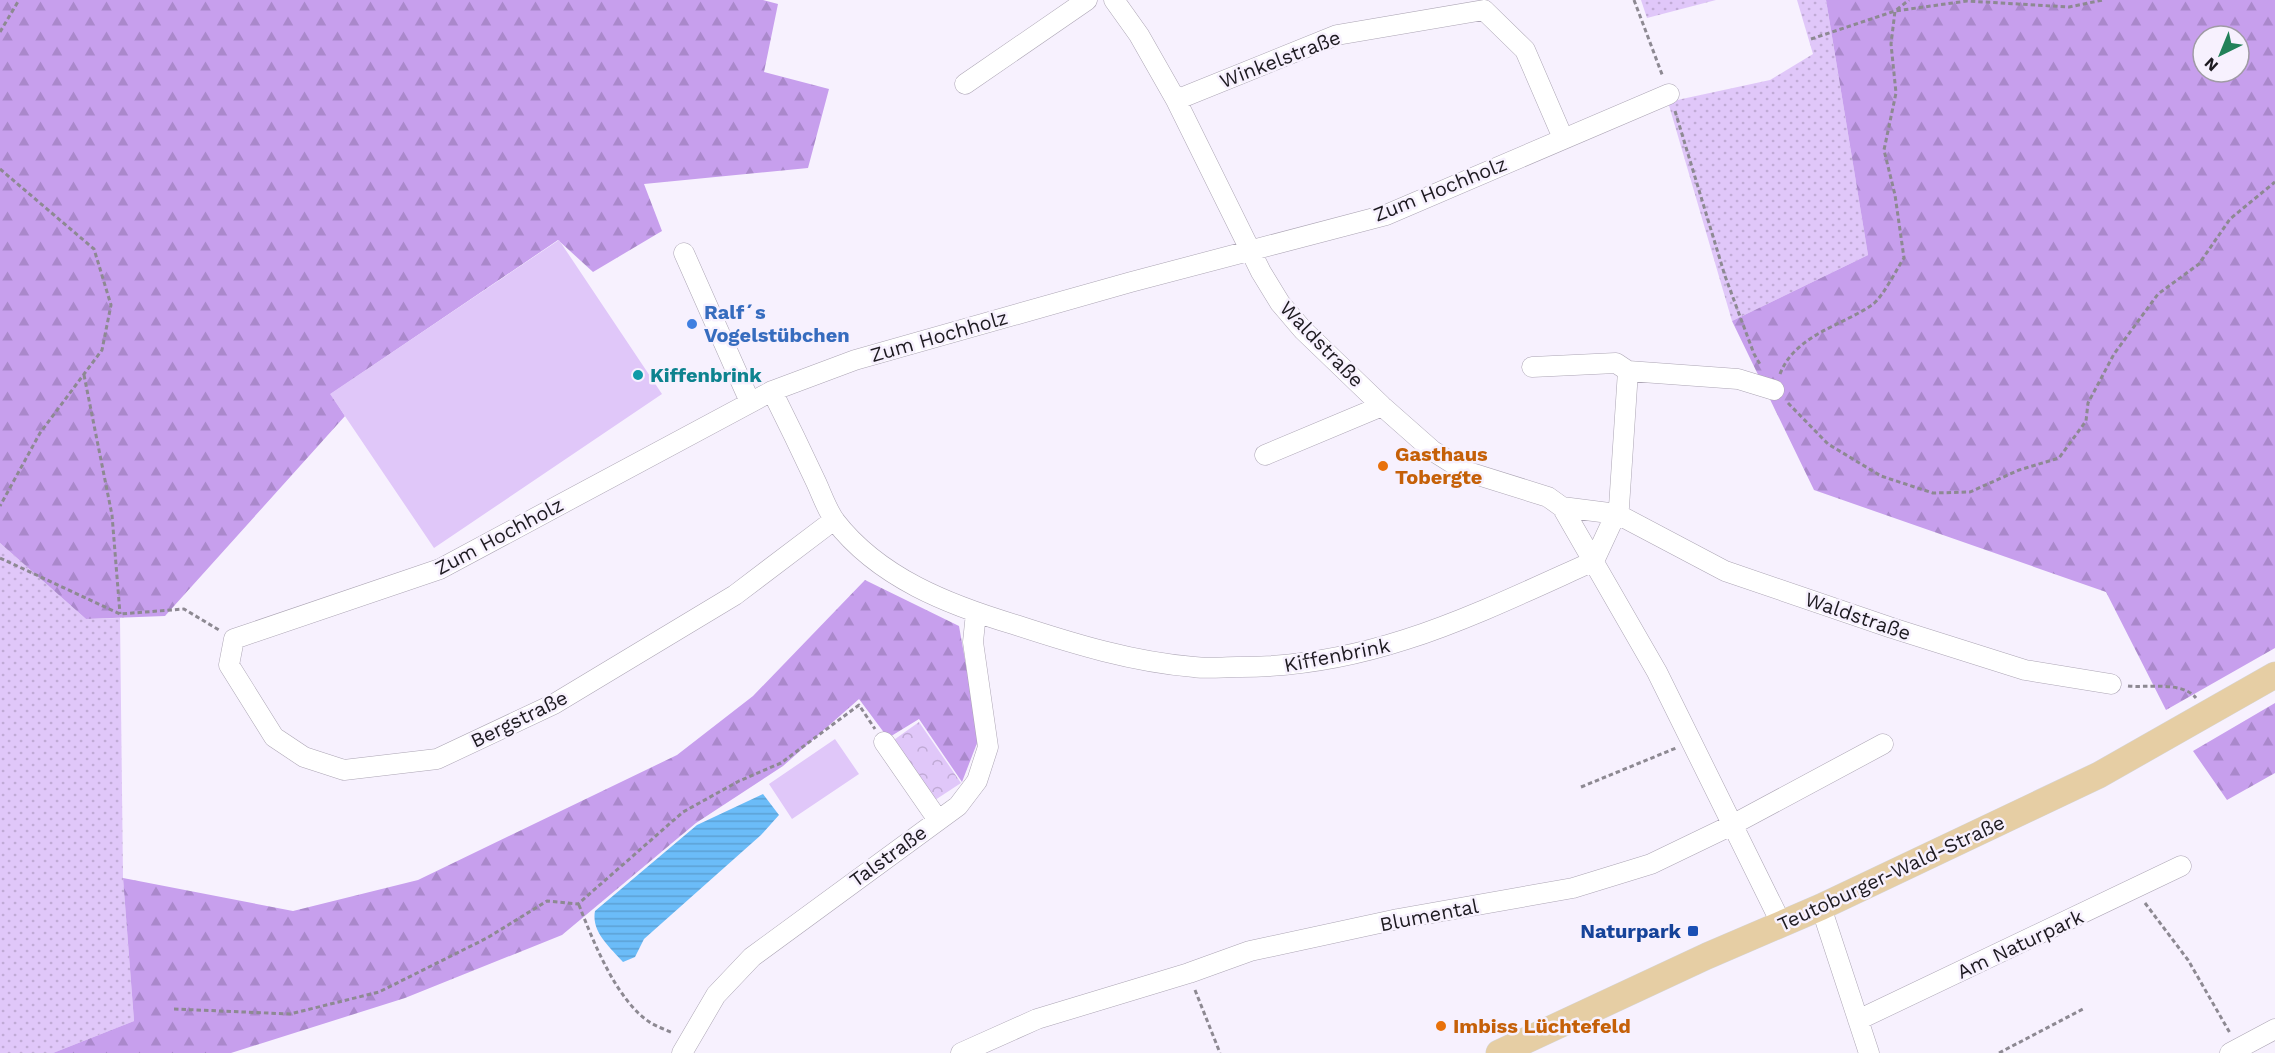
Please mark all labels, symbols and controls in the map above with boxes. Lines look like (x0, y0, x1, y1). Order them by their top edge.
north arrow (2191, 24, 2251, 84)
street label: Winkelstraße (1216, 25, 1344, 93)
text: N (2200, 54, 2222, 76)
street label: Zum Hochholz (1370, 151, 1510, 227)
street label: Waldstraße (1275, 296, 1369, 392)
place label: Ralf´s Vogelstübchen (704, 300, 850, 347)
street label: Zum Hochholz (868, 305, 1010, 367)
marker: Ralf´s Vogelstübchen (685, 317, 699, 331)
place label: Kiffenbrink (650, 363, 762, 387)
marker: Kiffenbrink (631, 368, 645, 382)
place label: Gasthaus Tobergte (1395, 442, 1488, 489)
marker: Gasthaus Tobergte (1376, 459, 1390, 473)
street label: Zum Hochholz (431, 492, 567, 580)
street label: Waldstraße (1802, 587, 1914, 645)
street label: Kiffenbrink (1282, 633, 1392, 677)
street label: Bergstraße (467, 685, 571, 753)
street label: Teutoburger-Wald-Straße (1774, 810, 2008, 936)
street label: Talstraße (845, 820, 931, 892)
street label: Blumental (1378, 894, 1480, 936)
street label: Am Naturpark (1953, 904, 2087, 984)
place label: Naturpark (1580, 919, 1682, 943)
marker: Naturpark (1686, 924, 1700, 938)
place label: Imbiss Lüchtefeld (1453, 1014, 1631, 1038)
marker: Imbiss Lüchtefeld (1434, 1019, 1448, 1033)

